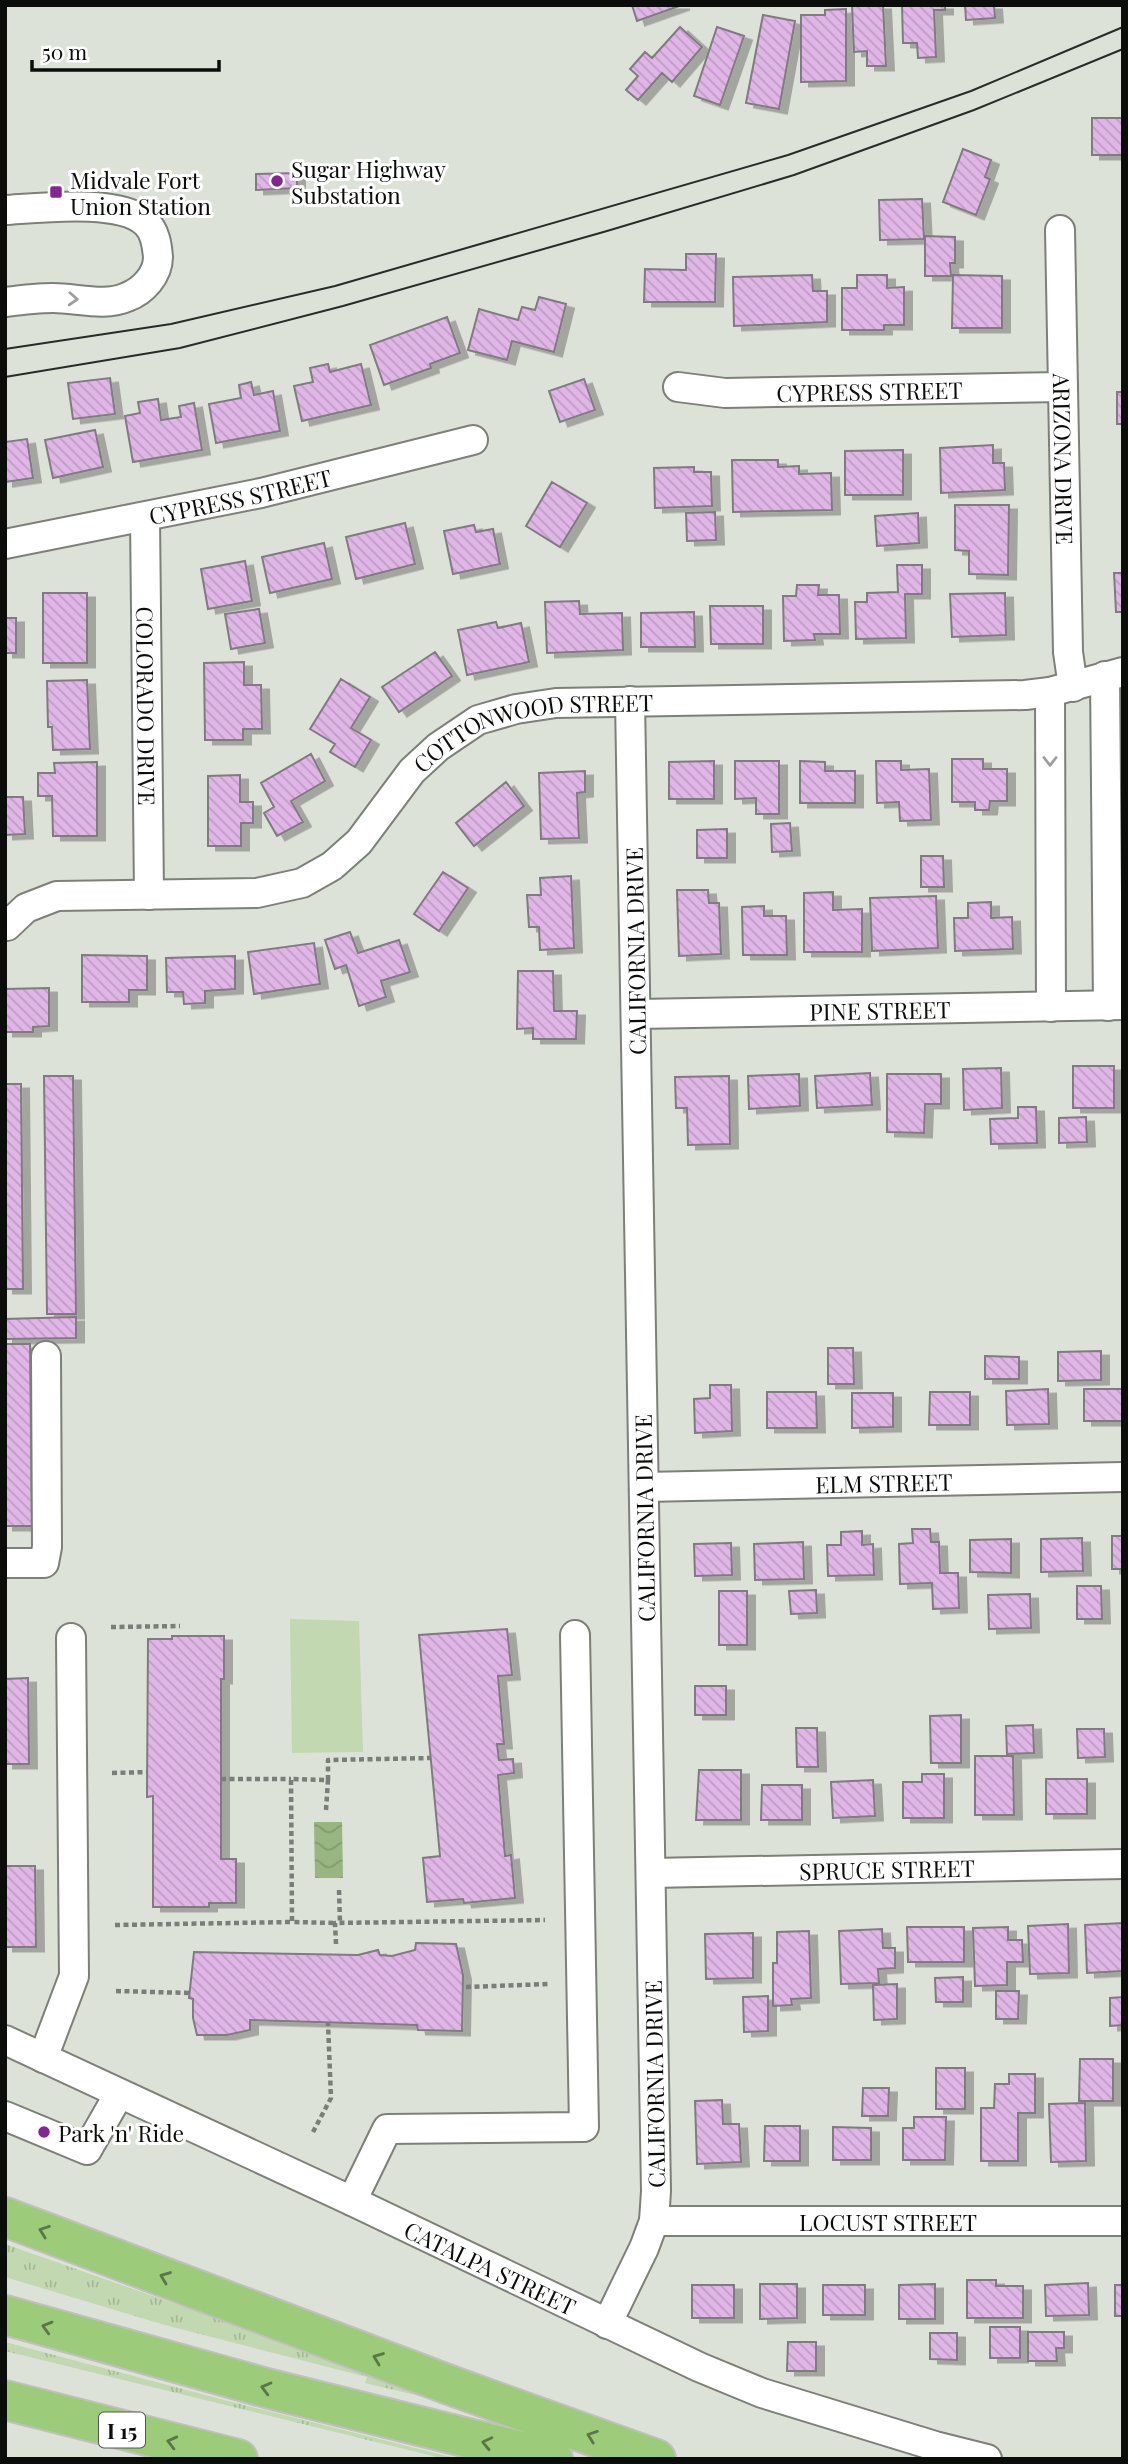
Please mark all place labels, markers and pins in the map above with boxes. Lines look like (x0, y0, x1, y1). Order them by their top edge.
place label: Sugar Highway Substation (291, 153, 446, 210)
place label: Midvale Fort Union Station (70, 164, 211, 221)
marker: Sugar Highway Substation (269, 173, 285, 189)
marker: Midvale Fort Union Station (48, 184, 64, 200)
place label: Park 'n' Ride (58, 2117, 184, 2148)
marker: Park 'n' Ride (36, 2124, 52, 2140)

